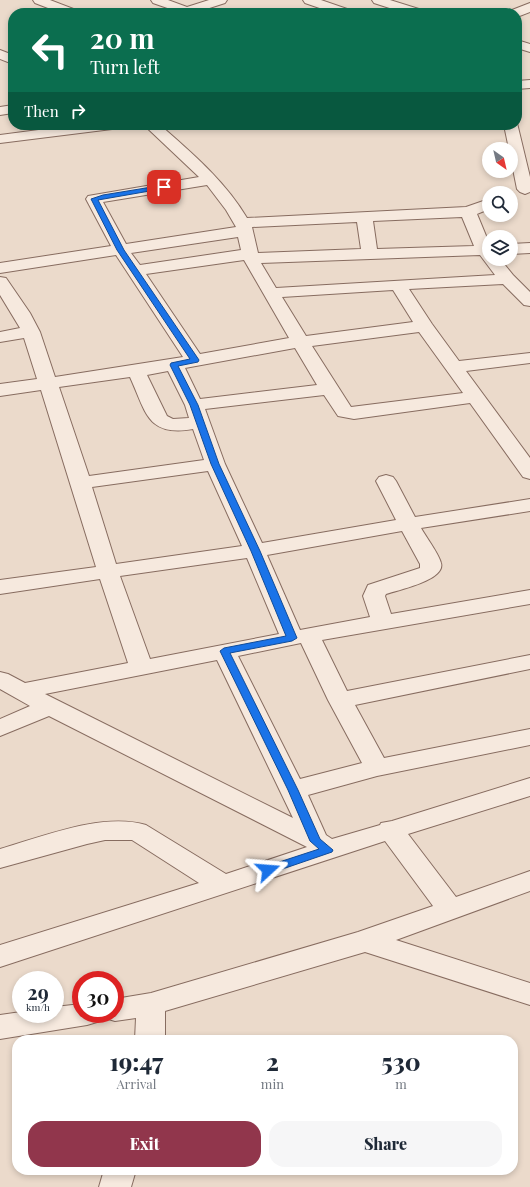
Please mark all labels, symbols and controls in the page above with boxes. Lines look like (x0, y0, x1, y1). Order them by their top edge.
text: 20 m (90, 19, 155, 56)
icon: left (24, 24, 76, 76)
text: Turn left (90, 55, 160, 79)
icon: right (67, 100, 89, 122)
text: Then (24, 101, 59, 121)
north arrow (482, 142, 518, 178)
map controls (482, 142, 518, 266)
pin (147, 170, 181, 204)
icon: arrive (153, 176, 175, 198)
button: search (482, 186, 518, 222)
button: layers (482, 230, 518, 266)
position arrow (247, 849, 289, 891)
speed limit sign: 30 (72, 971, 124, 1023)
text: 29 (27, 978, 49, 1005)
text: km/h (26, 1000, 50, 1014)
text: 19:47 (109, 1045, 163, 1077)
text: 2 (266, 1045, 279, 1077)
text: 530 (381, 1045, 421, 1077)
text: Arrival (116, 1075, 156, 1092)
text: min (261, 1075, 284, 1092)
text: m (395, 1075, 407, 1092)
button: Exit (28, 1121, 261, 1167)
button: Share (269, 1121, 502, 1167)

